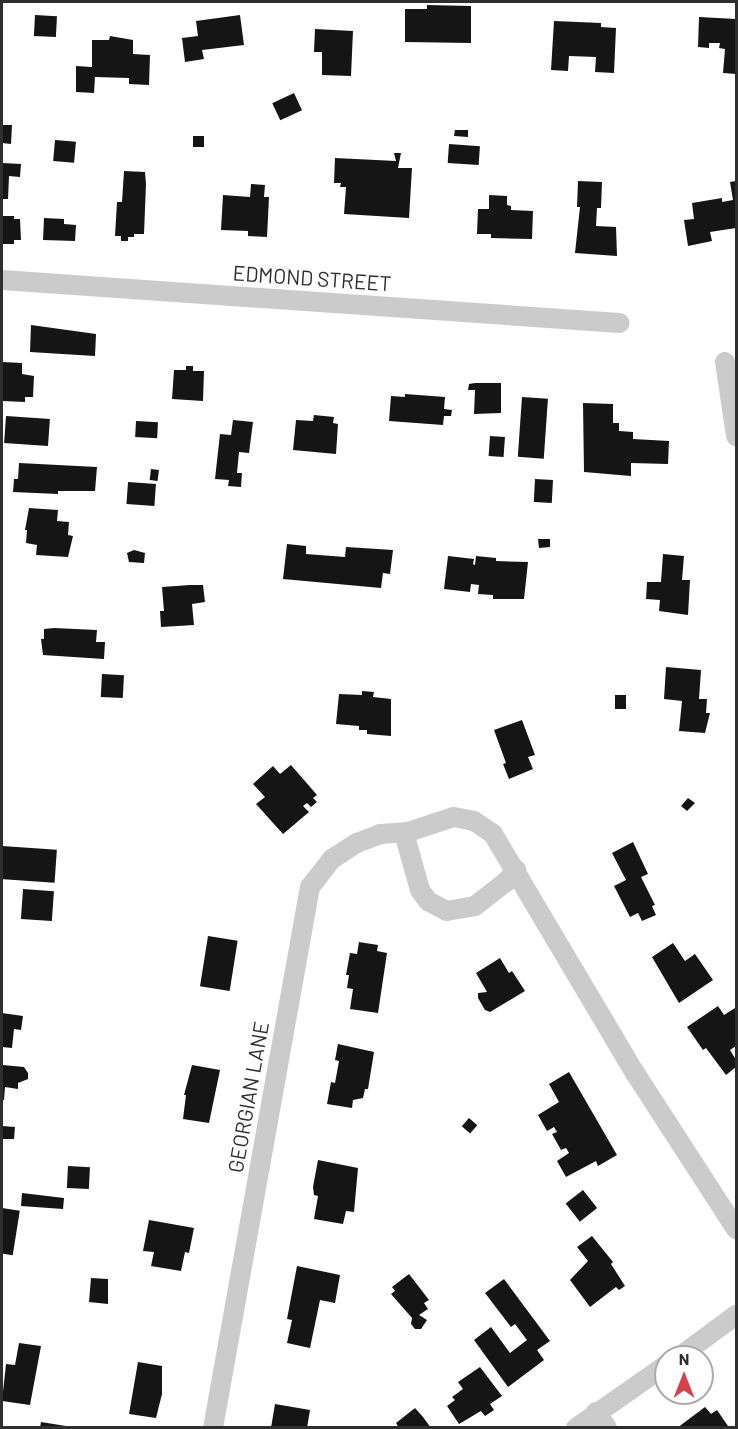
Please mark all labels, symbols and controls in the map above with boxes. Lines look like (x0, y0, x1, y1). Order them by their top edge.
street label: EDMOND STREET (232, 260, 392, 296)
street label: GEORGIAN LANE (222, 1019, 274, 1175)
north arrow (654, 1345, 714, 1405)
text: N (679, 1349, 689, 1368)

